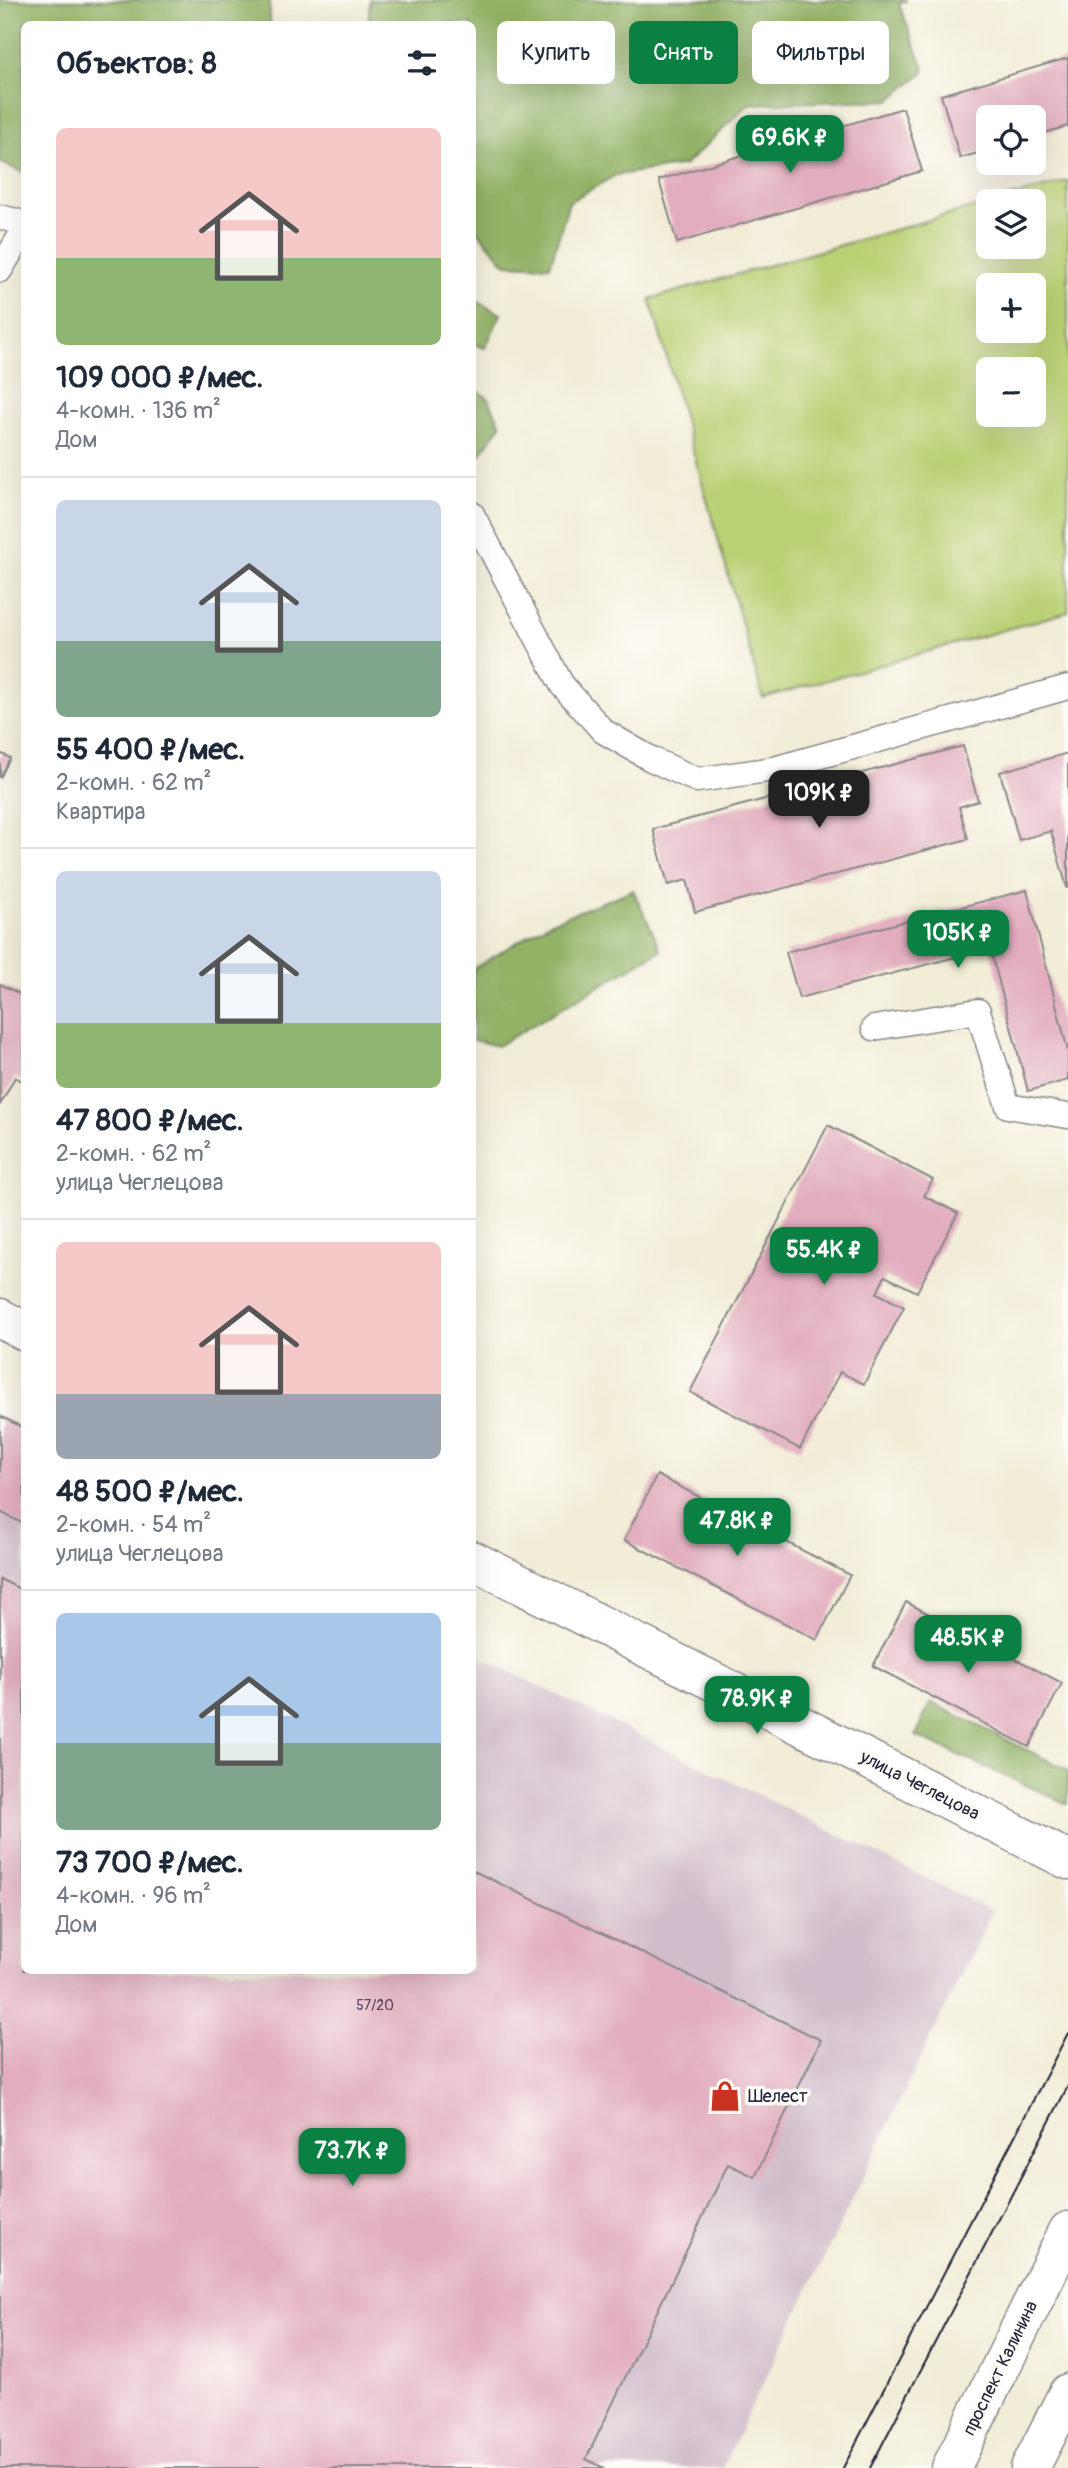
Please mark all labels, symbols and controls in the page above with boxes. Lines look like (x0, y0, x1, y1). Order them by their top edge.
chip: Купить (497, 21, 615, 84)
chip: Снять (629, 21, 738, 84)
chip: Фильтры (752, 21, 889, 84)
icon: filters (403, 44, 441, 82)
text: Объектов: 8 (56, 45, 217, 82)
map controls (976, 105, 1046, 427)
button: locate (976, 105, 1046, 175)
pin: 69.6K ₽ (725, 116, 855, 175)
text: 69.6K ₽ (752, 123, 828, 152)
icon: home (186, 173, 312, 299)
button: layers (976, 189, 1046, 259)
button: + (976, 273, 1046, 343)
button: − (976, 357, 1046, 427)
text: 109 000 ₽/мес. (56, 359, 263, 396)
text: 4-комн. · 136 m² (56, 396, 221, 425)
text: Дом (56, 425, 97, 454)
icon: home (186, 545, 312, 671)
text: 55 400 ₽/мес. (56, 731, 245, 768)
text: 2-комн. · 62 m² (56, 768, 211, 797)
pin: 109K ₽ (762, 770, 876, 830)
text: 109K ₽ (784, 778, 854, 807)
text: Квартира (56, 797, 145, 826)
pin: 105K ₽ (901, 911, 1015, 970)
icon: home (186, 916, 312, 1042)
text: 105K ₽ (923, 918, 993, 947)
text: 47 800 ₽/мес. (56, 1102, 244, 1139)
text: 2-комн. · 62 m² (56, 1139, 211, 1168)
text: улица Чеглецова (56, 1168, 223, 1197)
pin: 55.4K ₽ (759, 1228, 889, 1287)
text: 55.4K ₽ (786, 1235, 862, 1264)
icon: home (186, 1287, 312, 1413)
text: 48 500 ₽/мес. (56, 1473, 244, 1510)
pin: 47.8K ₽ (672, 1498, 802, 1558)
text: 47.8K ₽ (700, 1506, 774, 1535)
text: 2-комн. · 54 m² (56, 1510, 211, 1539)
text: улица Чеглецова (56, 1539, 223, 1568)
pin: 48.5K ₽ (903, 1616, 1033, 1675)
text: 48.5K ₽ (930, 1623, 1006, 1652)
icon: home (186, 1658, 312, 1784)
pin: 78.9K ₽ (692, 1676, 822, 1736)
text: 78.9K ₽ (720, 1684, 794, 1713)
street label: улица Чеглецова (855, 1745, 983, 1825)
text: 73 700 ₽/мес. (56, 1844, 244, 1881)
text: 4-комн. · 96 m² (56, 1881, 211, 1910)
text: Дом (56, 1910, 97, 1939)
house number: 57/20 (356, 1997, 394, 2014)
shop icon: Шелест (708, 2079, 742, 2113)
place label: Шелест (748, 2085, 808, 2108)
pin: 73.7K ₽ (287, 2128, 417, 2188)
text: 73.7K ₽ (315, 2136, 389, 2165)
street label: проспект Калинина (958, 2297, 1043, 2439)

